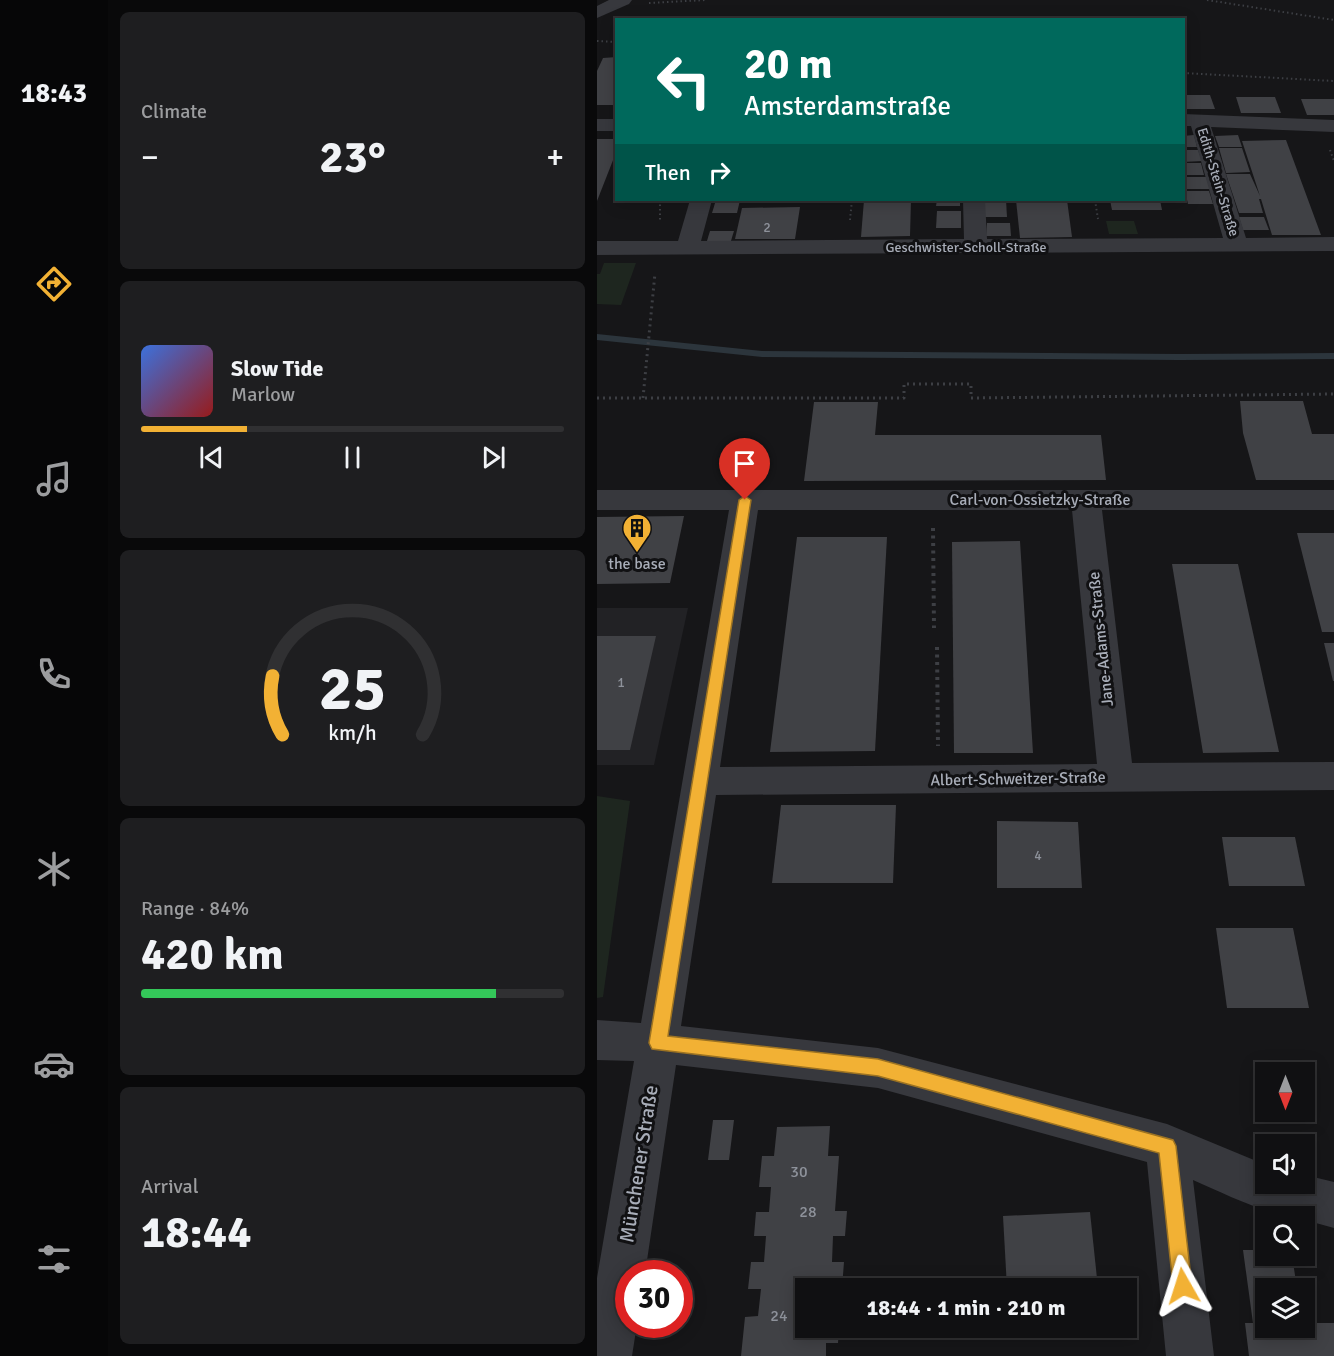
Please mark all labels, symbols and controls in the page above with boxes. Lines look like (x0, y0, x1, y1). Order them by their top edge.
text: 20 m (744, 39, 833, 90)
icon: left (645, 42, 723, 120)
text: 18:43 (21, 77, 87, 110)
text: Amsterdamstraße (744, 90, 951, 123)
text: Climate (141, 99, 207, 124)
street label: Edith-Stein-Straße (1193, 126, 1243, 238)
text: 23° (319, 130, 386, 185)
text: − (141, 137, 159, 178)
text: + (546, 137, 564, 178)
icon: right (703, 156, 736, 189)
text: Then (645, 159, 691, 186)
house number: 2 (763, 219, 771, 236)
street label: Geschwister-Scholl-Straße (886, 239, 1046, 256)
icon: directions (33, 263, 75, 305)
text: Slow Tide (231, 355, 323, 382)
text: Marlow (231, 382, 295, 407)
pin (719, 438, 770, 500)
icon: previous (195, 441, 228, 474)
icon: pause (336, 441, 369, 474)
icon: next (477, 441, 510, 474)
icon: arrive (728, 447, 761, 480)
icon: music (33, 458, 75, 500)
street label: Carl-von-Ossietzky-Straße (950, 490, 1130, 510)
building icon: the base (621, 512, 653, 554)
place label: the base (608, 554, 666, 574)
street label: Jane-Adams-Straße (1084, 571, 1118, 707)
text: 25 (319, 650, 386, 727)
icon: phone (33, 653, 75, 695)
house number: 1 (617, 674, 625, 691)
text: km/h (328, 720, 377, 746)
street label: Albert-Schweitzer-Straße (930, 767, 1106, 791)
house number: 4 (1034, 847, 1042, 864)
icon: climate (33, 848, 75, 890)
text: Range · 84% (141, 896, 249, 921)
text: 420 km (141, 927, 284, 982)
icon: car (33, 1043, 75, 1085)
north arrow (1255, 1062, 1315, 1122)
map controls (1255, 1062, 1315, 1338)
street label: Münchener Straße (614, 1084, 664, 1244)
button: sound (1255, 1134, 1315, 1194)
house number: 30 (790, 1162, 808, 1182)
text: Arrival (141, 1174, 199, 1199)
house number: 28 (799, 1202, 817, 1222)
text: 18:44 (141, 1205, 251, 1260)
button: search (1255, 1206, 1315, 1266)
icon: filters (33, 1238, 75, 1280)
position arrow (1151, 1254, 1215, 1318)
speed limit sign: 30 (615, 1260, 693, 1338)
button: layers (1255, 1278, 1315, 1338)
text: 18:44 · 1 min · 210 m (866, 1294, 1066, 1321)
house number: 24 (770, 1306, 788, 1326)

